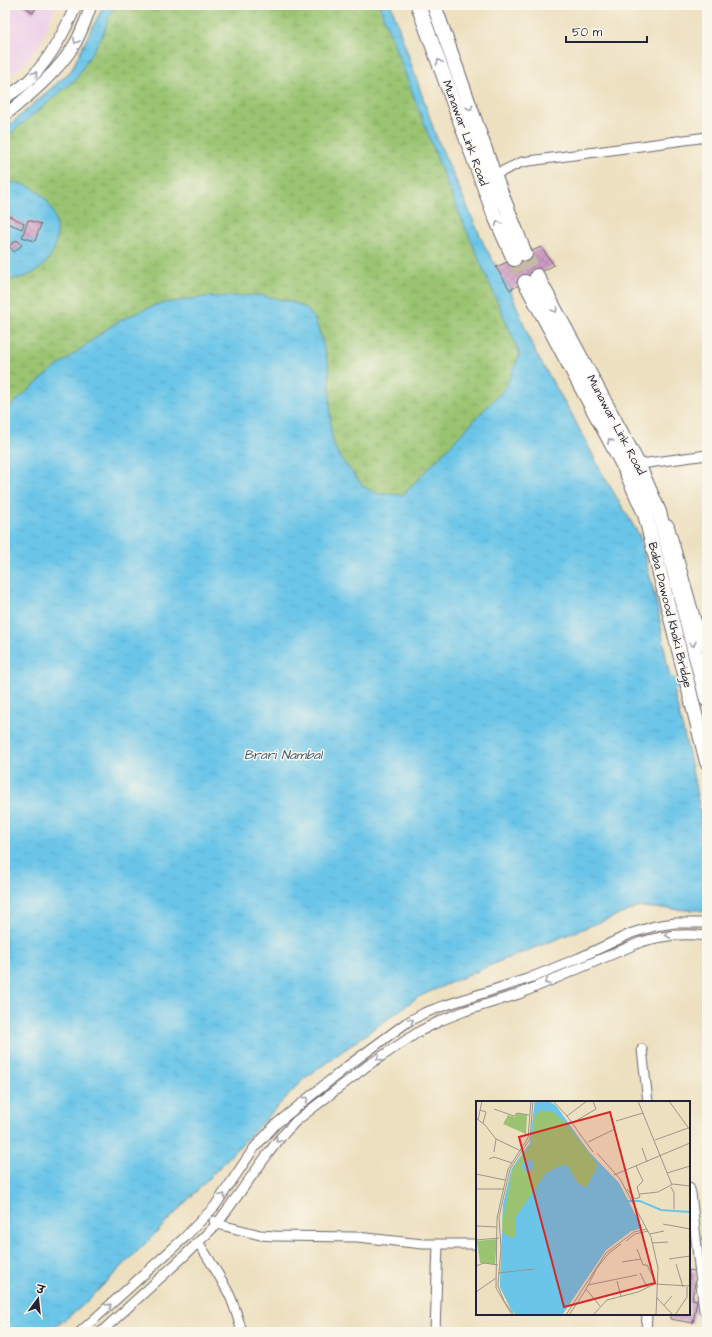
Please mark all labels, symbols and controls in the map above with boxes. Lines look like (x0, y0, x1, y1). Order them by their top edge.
scale bar (566, 18, 647, 44)
text: 50 m (572, 24, 603, 41)
one-way arrow (73, 37, 81, 44)
one-way arrow (435, 59, 444, 66)
one-way arrow (30, 71, 37, 78)
street label: Munawar Link Road (438, 78, 492, 188)
one-way arrow (465, 104, 474, 111)
one-way arrow (495, 220, 503, 227)
one-way arrow (550, 306, 558, 313)
street label: Munawar Link Road (582, 372, 650, 478)
one-way arrow (607, 438, 614, 445)
street label: Baba Dawood Khaki Bridge (643, 540, 696, 690)
one-way arrow (688, 641, 697, 648)
water label: Brari Nambal (244, 746, 324, 764)
one-way arrow (665, 930, 671, 939)
one-way arrow (544, 977, 552, 985)
one-way arrow (407, 1018, 414, 1025)
one-way arrow (376, 1053, 383, 1060)
one-way arrow (302, 1096, 309, 1103)
inset map (476, 1101, 690, 1315)
one-way arrow (276, 1136, 283, 1143)
one-way arrow (218, 1194, 225, 1201)
north arrow (18, 1279, 58, 1319)
text: उ (34, 1281, 48, 1298)
one-way arrow (104, 1303, 112, 1311)

